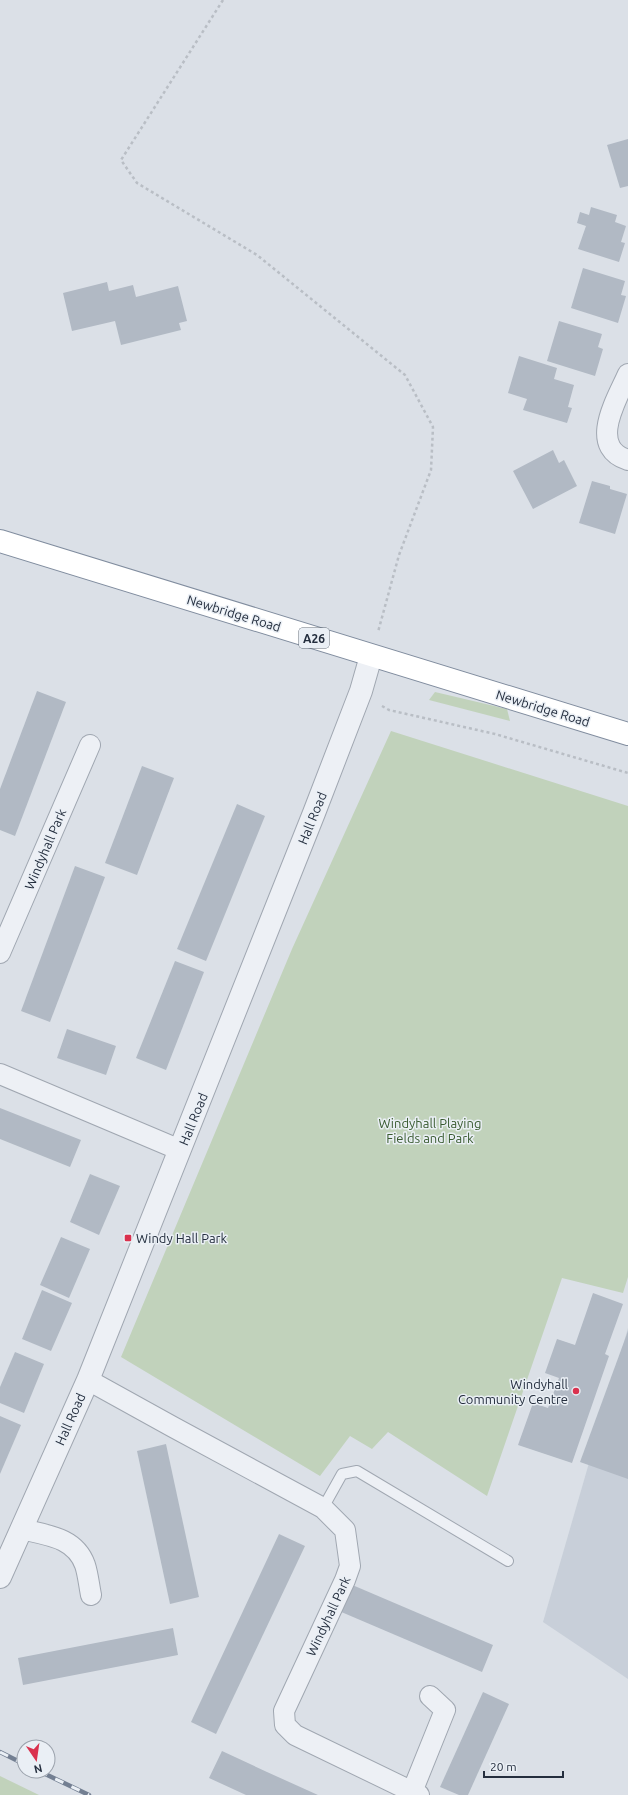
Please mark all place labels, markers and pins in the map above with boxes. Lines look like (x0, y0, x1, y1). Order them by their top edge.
place label: Windy Hall Park (136, 1231, 228, 1245)
marker: Windy Hall Park (123, 1233, 133, 1243)
place label: Windyhall Community Centre (458, 1377, 569, 1406)
marker: Windyhall Community Centre (571, 1386, 581, 1396)

